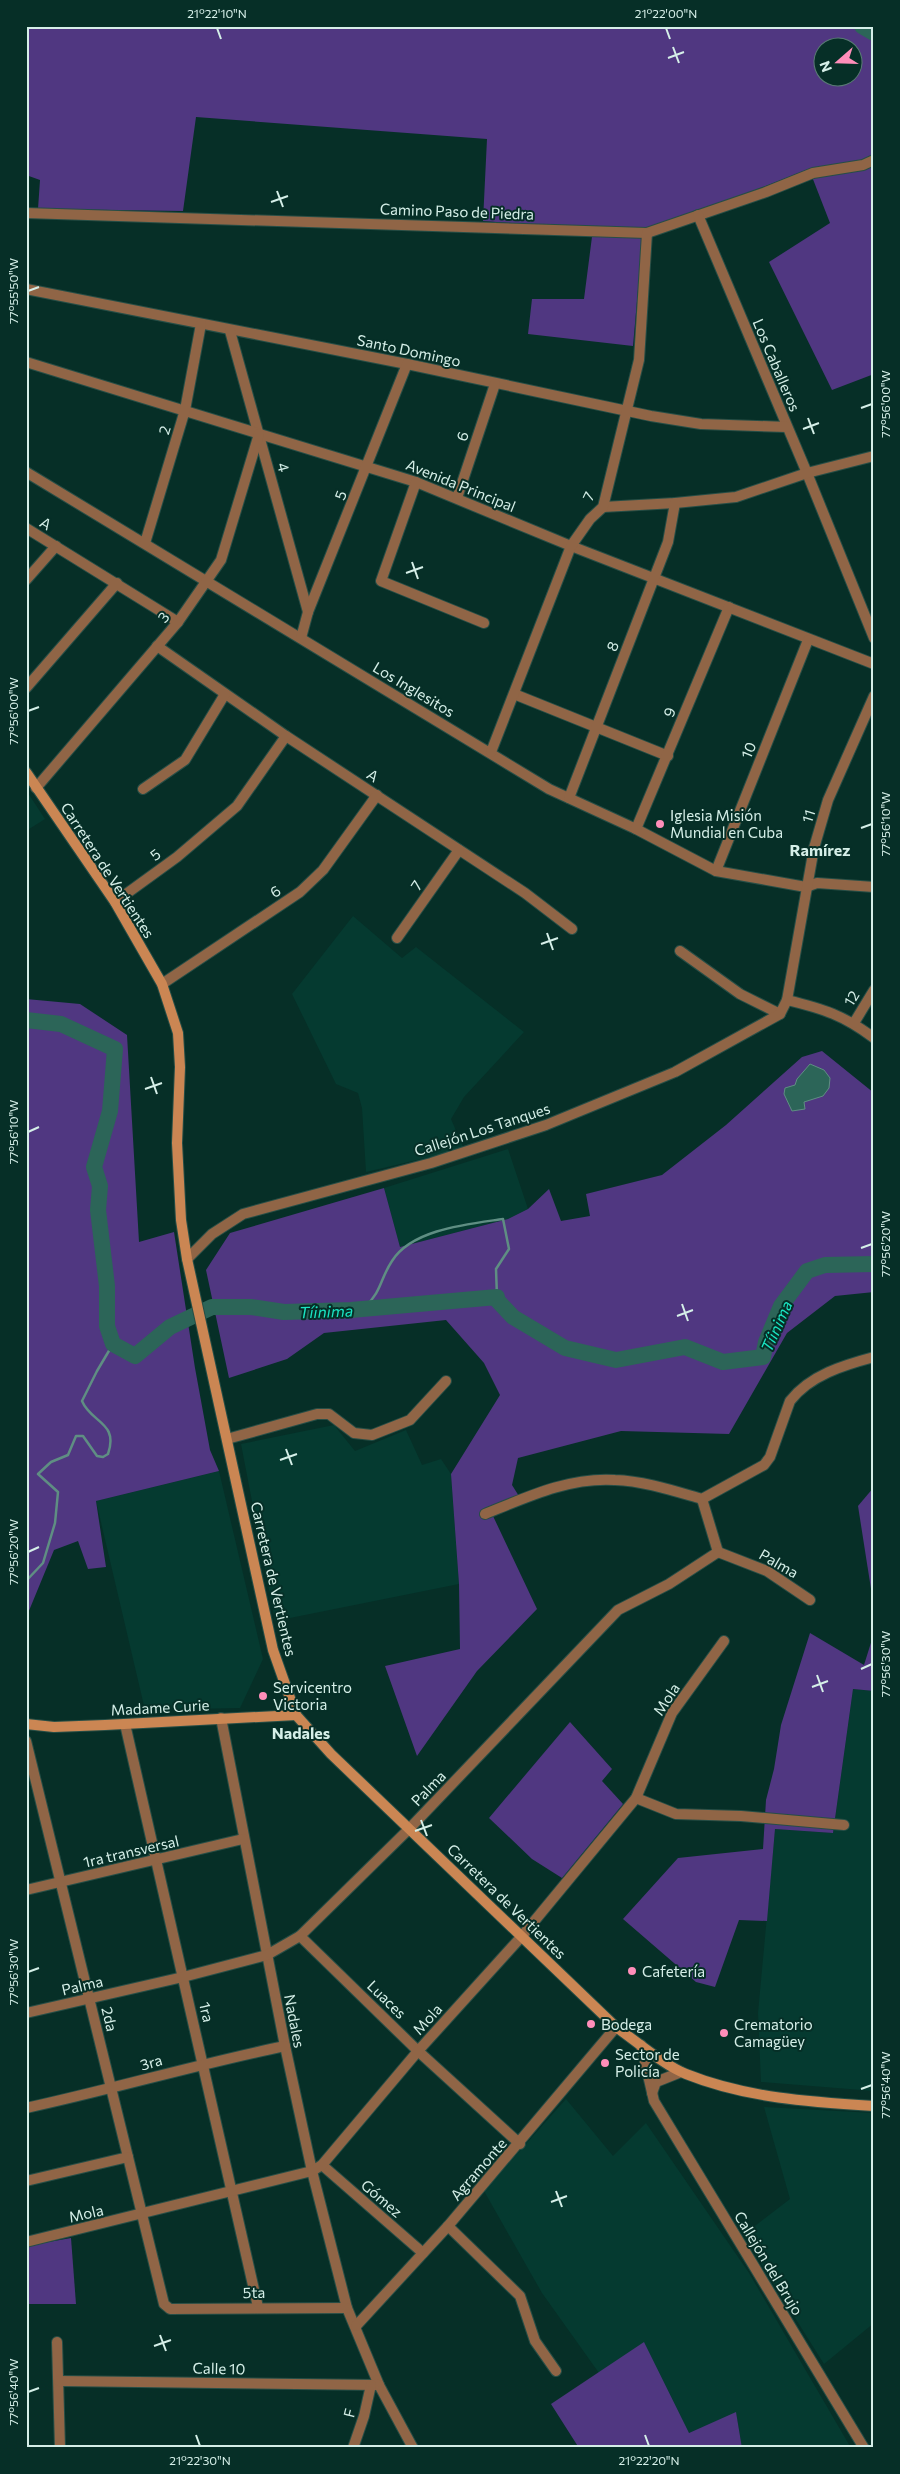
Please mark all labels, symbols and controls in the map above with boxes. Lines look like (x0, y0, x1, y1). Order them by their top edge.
text: 21°22'10"N (187, 6, 247, 20)
text: 21°22'00"N (635, 6, 697, 20)
north arrow (812, 38, 862, 88)
text: N (816, 59, 835, 74)
street label: Camino Paso de Piedra (380, 199, 534, 223)
text: 77°55'50"W (6, 258, 20, 324)
street label: Los Caballeros (749, 316, 805, 414)
street label: Santo Domingo (355, 330, 463, 370)
text: 77°56'00"W (878, 370, 892, 438)
street label: 2 (154, 423, 174, 437)
street label: 6 (452, 429, 472, 443)
street label: Avenida Principal (404, 455, 518, 515)
street label: 4 (274, 460, 294, 474)
street label: 5 (330, 488, 350, 502)
street label: 7 (578, 488, 598, 504)
street label: A (37, 513, 55, 533)
street label: 3 (153, 608, 173, 626)
street label: 8 (602, 639, 622, 653)
street label: Los Inglesitos (370, 658, 458, 721)
text: 77°56'00"W (6, 677, 20, 745)
street label: 9 (659, 704, 679, 720)
street label: 10 (737, 739, 759, 761)
street label: A (364, 765, 382, 785)
text: 77°56'10"W (878, 792, 892, 856)
street label: Carretera de Vertientes (57, 799, 159, 941)
place label: Iglesia Misión Mundial en Cuba (670, 806, 783, 841)
street label: 11 (798, 807, 818, 825)
marker: Iglesia Misión Mundial en Cuba (654, 818, 666, 830)
district label: Ramírez (790, 840, 850, 859)
street label: 5 (146, 844, 164, 864)
street label: 7 (406, 877, 426, 893)
street label: 6 (266, 881, 284, 901)
street label: 12 (839, 987, 863, 1009)
street label: Callejón Los Tanques (412, 1099, 552, 1159)
text: 77°56'10"W (6, 1100, 20, 1164)
text: 77°56'20"W (878, 1211, 892, 1277)
water label: Tíinima (756, 1297, 796, 1355)
water label: Tíinima (299, 1301, 353, 1321)
street label: Carretera de Vertientes (247, 1500, 301, 1658)
text: 77°56'20"W (6, 1519, 20, 1585)
street label: Palma (756, 1545, 802, 1581)
text: 77°56'30"W (878, 1631, 892, 1697)
place label: Servicentro Victoria (273, 1678, 352, 1713)
street label: Mola (649, 1679, 683, 1719)
marker: Servicentro Victoria (257, 1690, 269, 1702)
street label: Madame Curie (110, 1695, 210, 1719)
district label: Nadales (272, 1723, 330, 1742)
street label: Palma (407, 1767, 449, 1809)
street label: 1ra transversal (81, 1831, 181, 1871)
street label: Carretera de Vertientes (444, 1840, 570, 1962)
text: 77°56'30"W (6, 1939, 20, 2005)
place label: Cafetería (642, 1962, 705, 1980)
marker: Cafetería (626, 1965, 638, 1977)
street label: Palma (60, 1972, 104, 1998)
street label: Luaces (364, 1976, 410, 2022)
street label: Nadales (281, 1993, 309, 2049)
street label: 1ra (196, 2000, 218, 2024)
street label: Mola (409, 2000, 445, 2038)
street label: 2da (98, 2005, 122, 2033)
place label: Bodega (601, 2015, 652, 2033)
place label: Crematorio Camagüey (734, 2015, 813, 2050)
marker: Bodega (585, 2018, 597, 2030)
marker: Crematorio Camagüey (718, 2027, 730, 2039)
place label: Sector de Policía (615, 2045, 680, 2080)
street label: 3ra (138, 2050, 164, 2074)
text: 77°56'40"W (878, 2052, 892, 2118)
marker: Sector de Policía (599, 2057, 611, 2069)
street label: Agramonte (446, 2134, 510, 2204)
street label: Gómez (358, 2175, 406, 2221)
street label: Mola (67, 2200, 105, 2226)
street label: Callejón del Brujo (731, 2208, 807, 2318)
street label: 5ta (243, 2283, 265, 2301)
text: 77°56'40"W (6, 2359, 20, 2425)
street label: Calle 10 (192, 2359, 246, 2377)
street label: F (339, 2407, 359, 2419)
text: 21°22'30"N (169, 2453, 231, 2467)
text: 21°22'20"N (618, 2453, 680, 2467)

